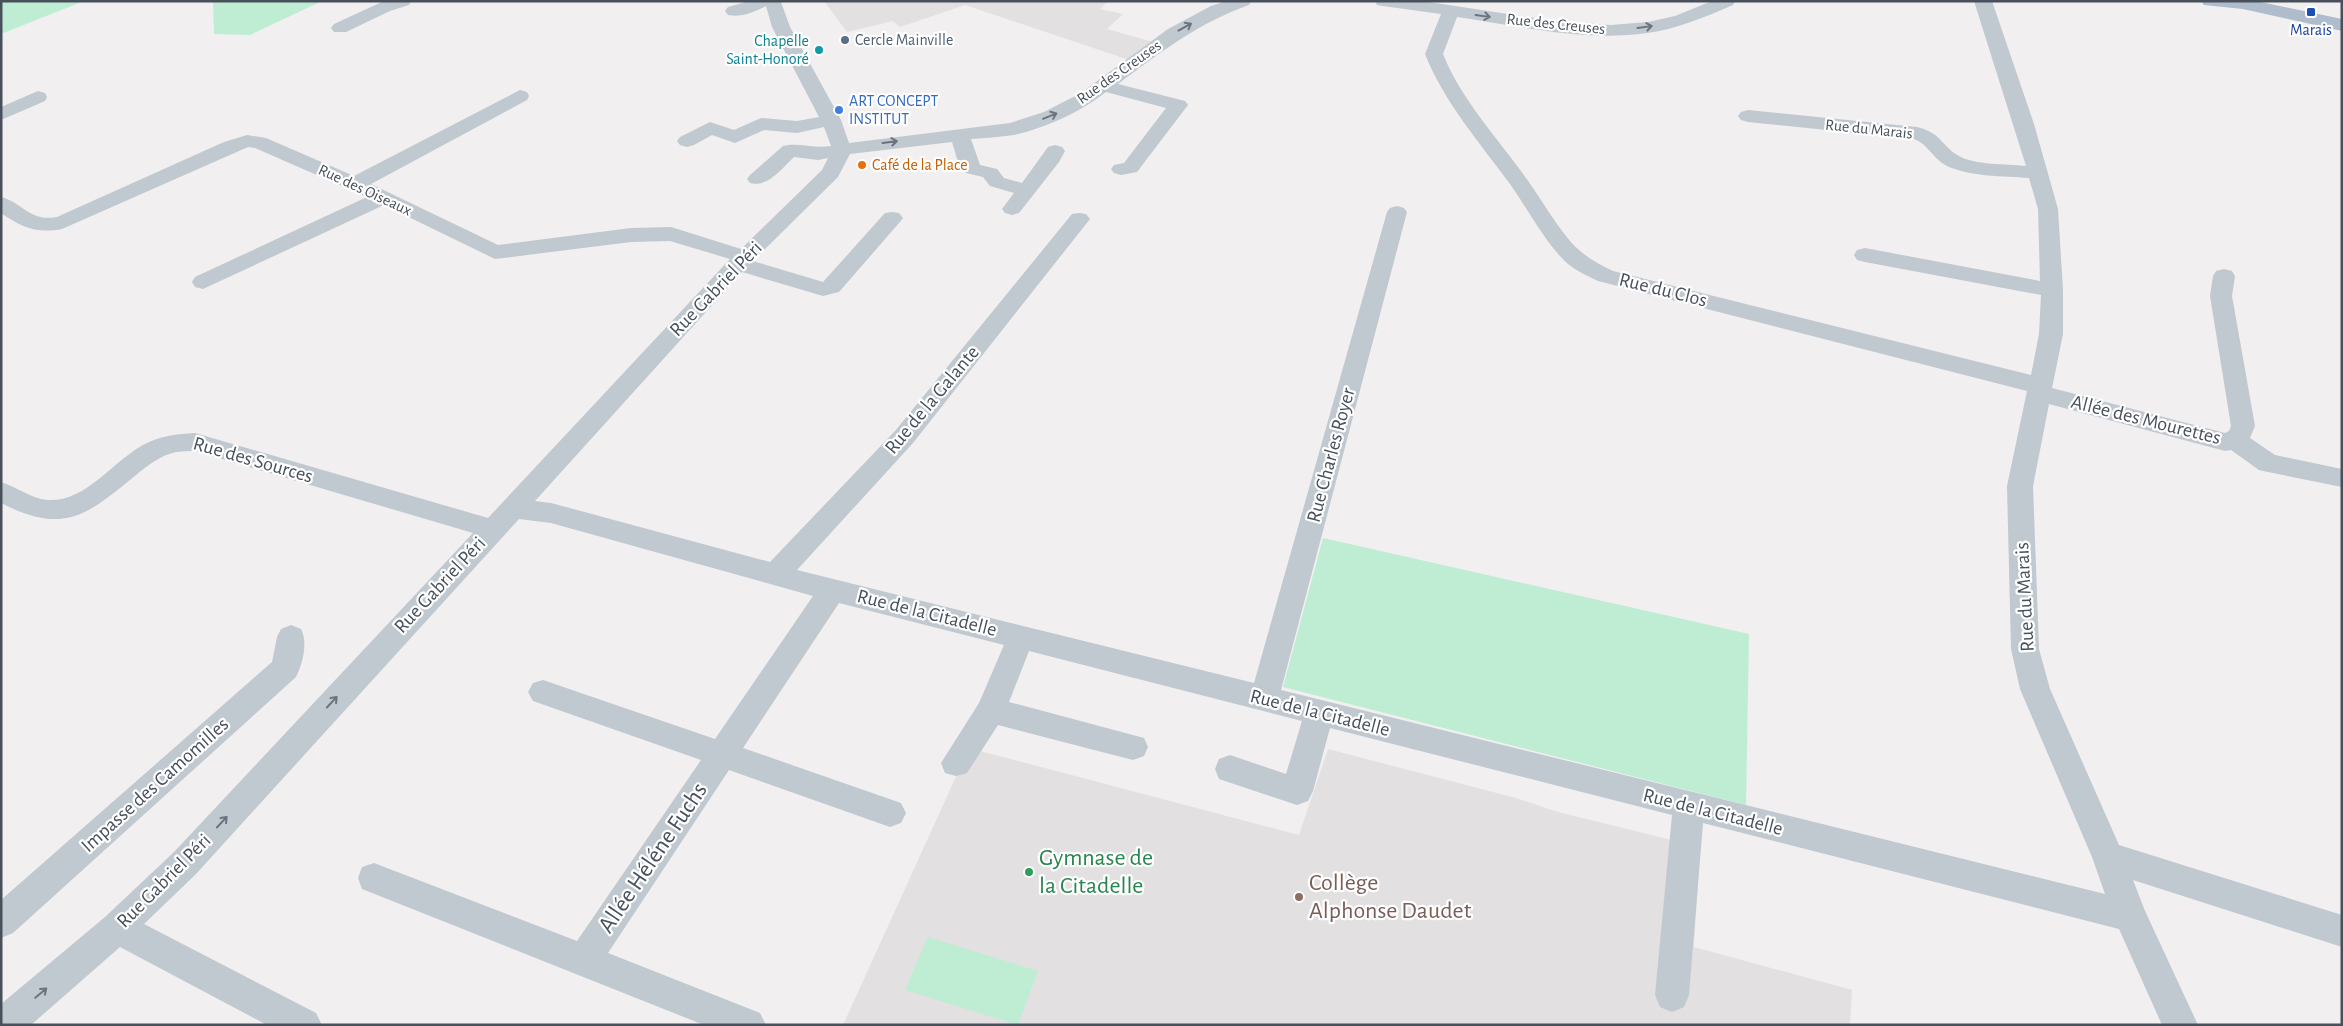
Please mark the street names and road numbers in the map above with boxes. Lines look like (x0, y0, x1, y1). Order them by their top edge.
street label: Rue des Creuses (1506, 11, 1606, 37)
street label: Rue des Creuses (1074, 37, 1164, 107)
street label: Rue du Marais (1825, 116, 1914, 142)
street label: Rue des Oiseaux (316, 161, 414, 219)
street label: Rue Gabriel Péri (666, 238, 766, 340)
street label: Rue du Clos (1617, 269, 1709, 311)
street label: Rue de la Galante (881, 342, 983, 458)
street label: Rue Charles Royer (1303, 385, 1359, 524)
street label: Allée des Mourettes (2069, 392, 2223, 448)
street label: Rue des Sources (191, 433, 315, 487)
street label: Rue Gabriel Péri (391, 533, 489, 637)
street label: Rue du Marais (2012, 542, 2038, 652)
street label: Rue de la Citadelle (855, 586, 999, 640)
street label: Rue de la Citadelle (1248, 686, 1392, 740)
street label: Impasse des Camomilles (77, 714, 233, 856)
street label: Allée Héléne Fuchs (594, 779, 712, 937)
street label: Rue de la Citadelle (1641, 785, 1785, 839)
street label: Rue Gabriel Péri (113, 830, 215, 932)

